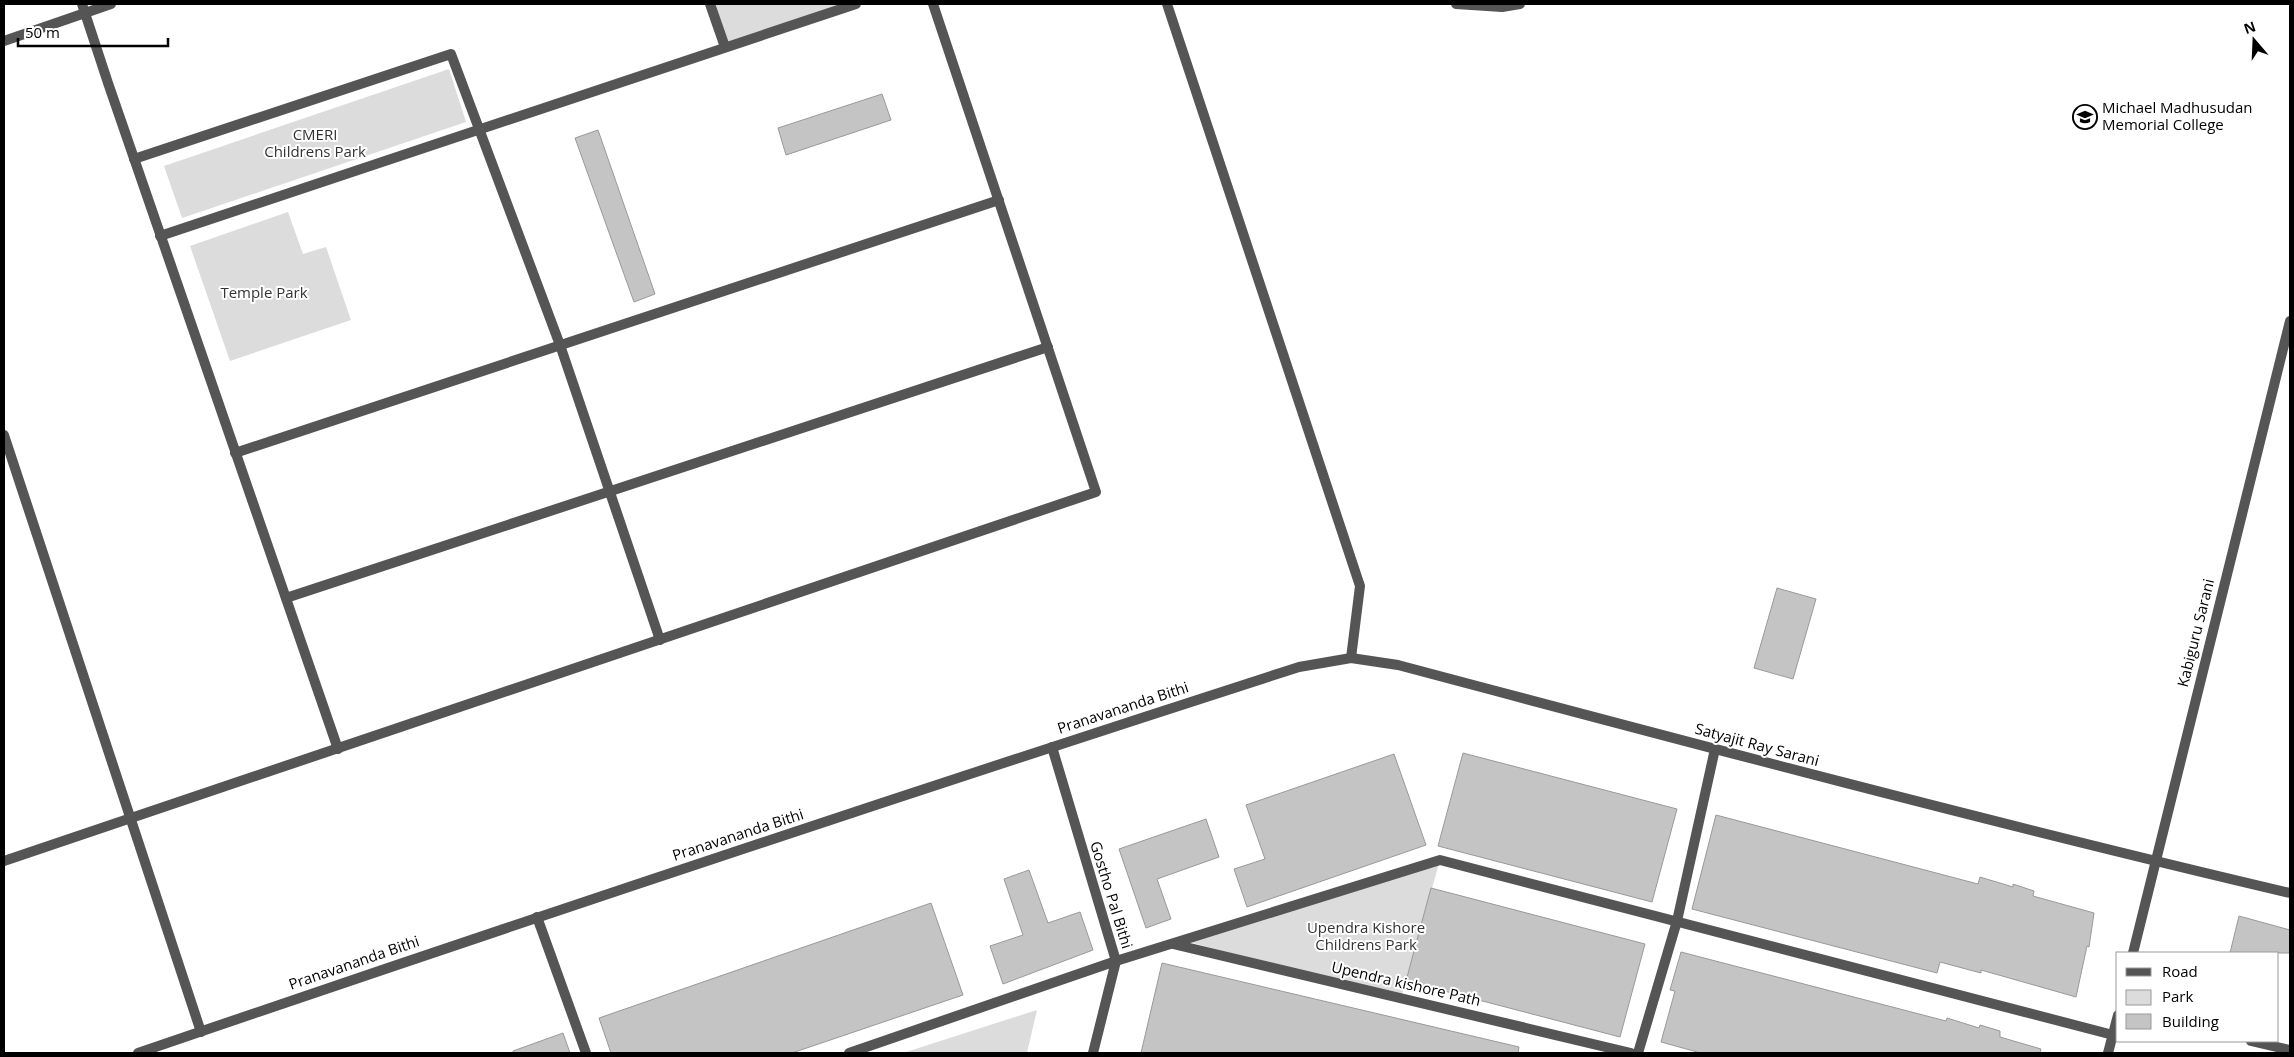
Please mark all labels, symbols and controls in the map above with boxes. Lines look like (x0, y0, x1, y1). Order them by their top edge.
scale bar (18, 15, 168, 47)
north arrow (2229, 15, 2279, 65)
text: N (2241, 16, 2258, 38)
text: 50 m (25, 22, 60, 42)
place label: Michael Madhusudan Memorial College (2102, 97, 2253, 134)
school or university icon: Michael Madhusudan Memorial College (2072, 104, 2098, 130)
park label: CMERI Childrens Park (264, 124, 366, 161)
park label: Temple Park (220, 282, 308, 302)
street label: Kabiguru Sarani (2172, 576, 2218, 689)
street label: Pranavananda Bithi (1055, 676, 1191, 738)
street label: Satyajit Ray Sarani (1693, 718, 1821, 770)
street label: Pranavananda Bithi (670, 803, 806, 865)
street label: Gostho Pal Bithi (1086, 839, 1138, 951)
park label: Upendra Kishore Childrens Park (1307, 917, 1425, 954)
street label: Pranavananda Bithi (286, 930, 422, 994)
legend (2116, 952, 2279, 1042)
street label: Upendra kishore Path (1330, 956, 1483, 1010)
text: Road (2162, 961, 2198, 981)
text: Park (2162, 986, 2193, 1006)
text: Building (2162, 1011, 2219, 1031)

